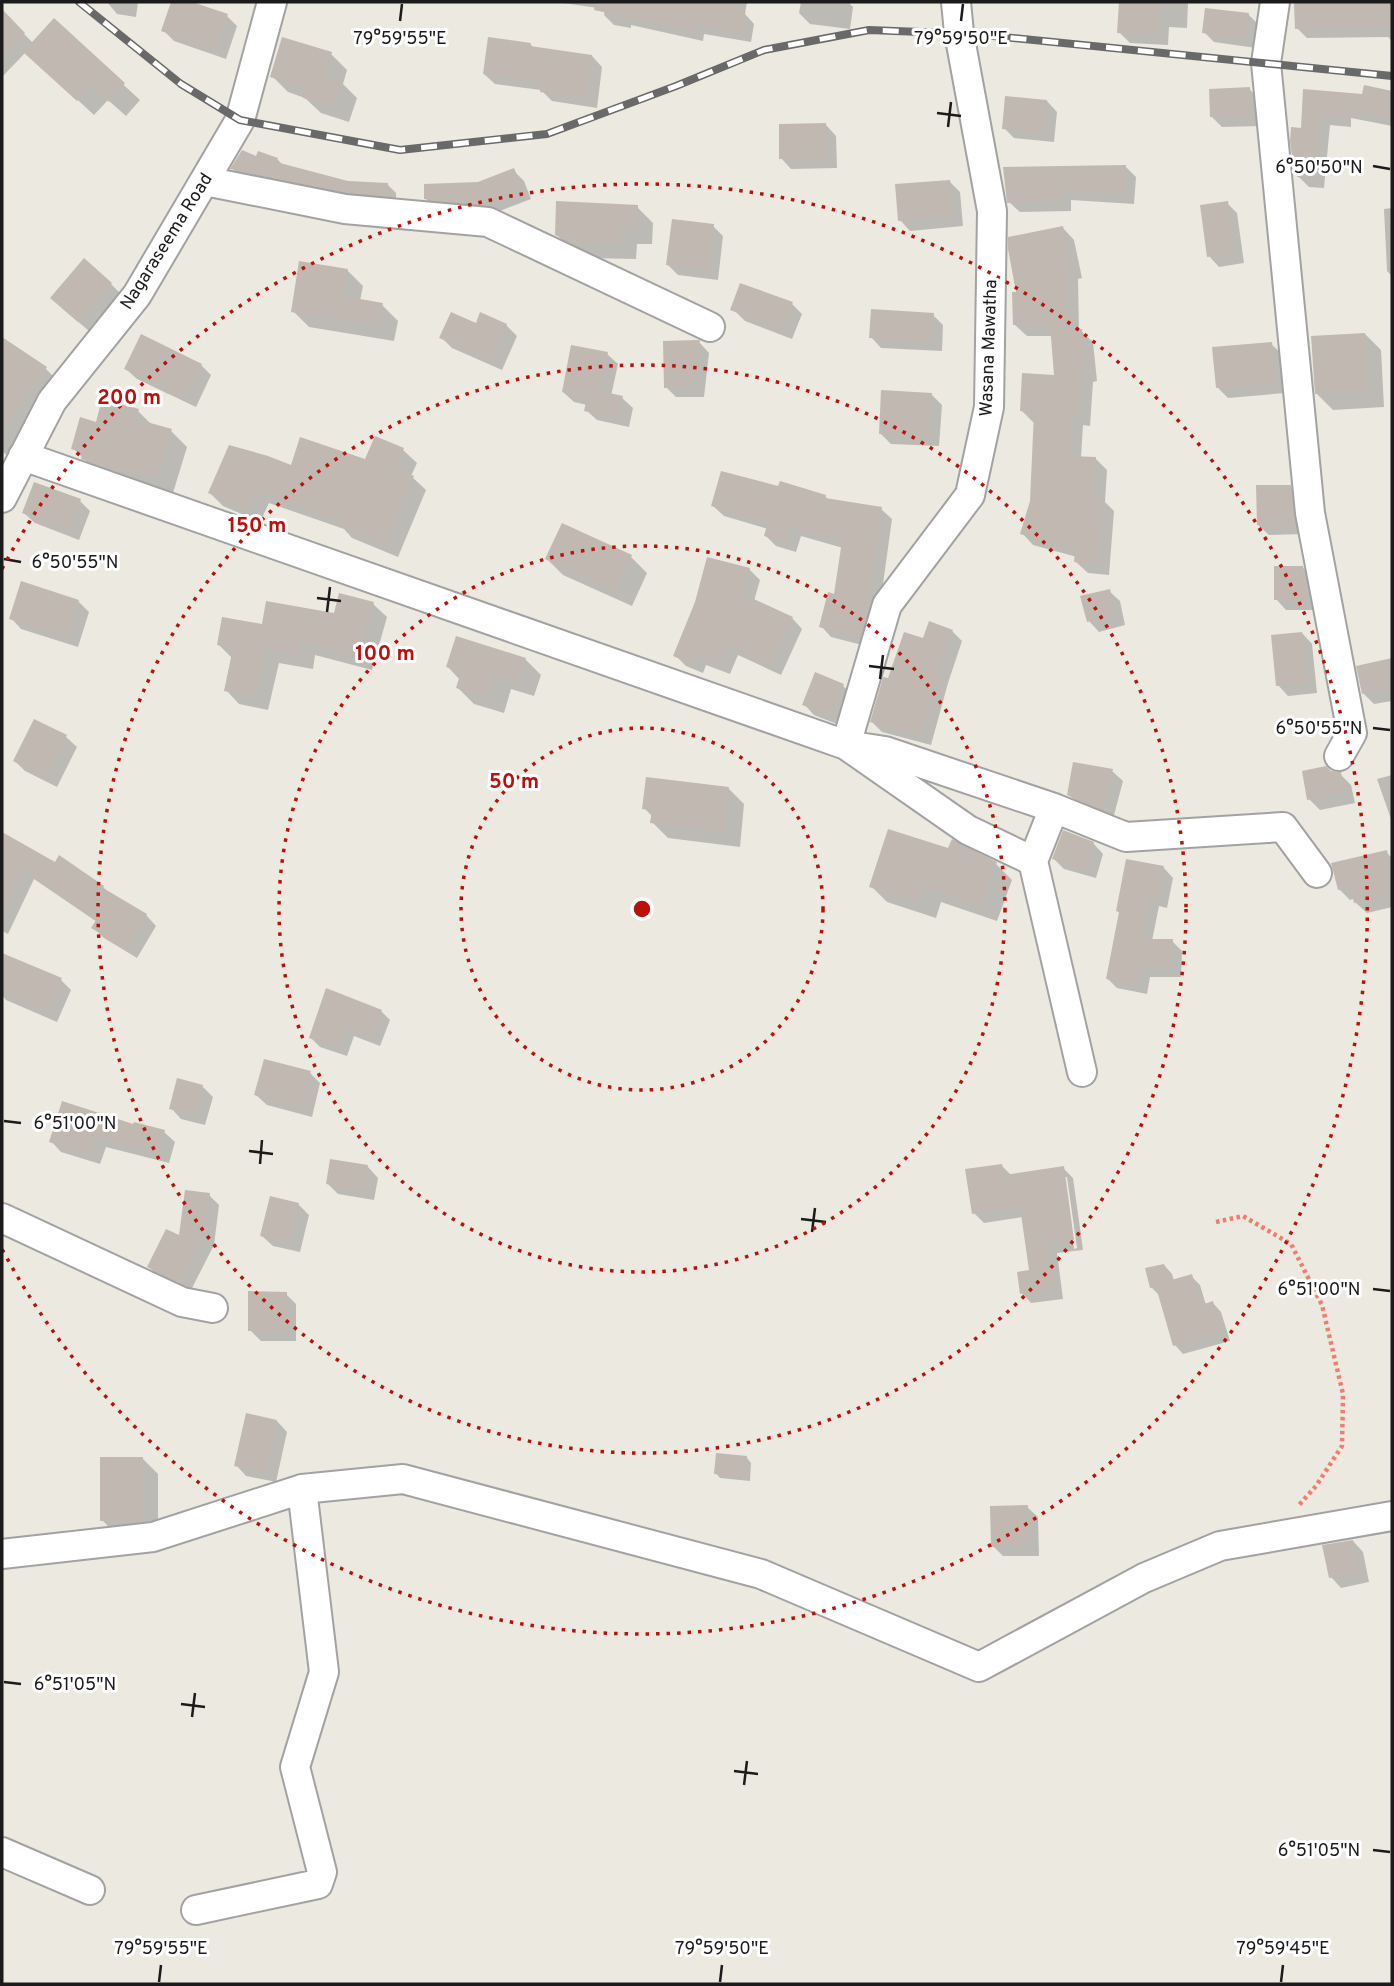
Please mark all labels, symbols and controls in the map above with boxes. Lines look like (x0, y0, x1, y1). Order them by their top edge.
text: 79°59'55"E (353, 28, 447, 51)
text: 79°59'50"E (914, 28, 1008, 51)
text: 6°50'50"N (1275, 157, 1363, 180)
street label: Nagaraseema Road (116, 169, 219, 314)
street label: Wasana Mawatha (976, 279, 1003, 417)
text: 200 m (97, 385, 161, 412)
text: 150 m (228, 513, 286, 540)
text: 6°50'55"N (31, 552, 119, 575)
text: 100 m (355, 641, 415, 668)
text: 6°50'55"N (1275, 718, 1363, 741)
text: 50 m (489, 769, 539, 796)
centre of rings (630, 897, 654, 921)
text: 6°51'00"N (34, 1113, 116, 1136)
text: 6°51'00"N (1278, 1279, 1360, 1302)
text: 6°51'05"N (34, 1674, 116, 1697)
text: 6°51'05"N (1278, 1840, 1360, 1863)
text: 79°59'55"E (114, 1938, 208, 1961)
text: 79°59'50"E (675, 1938, 769, 1961)
text: 79°59'45"E (1236, 1938, 1330, 1961)

